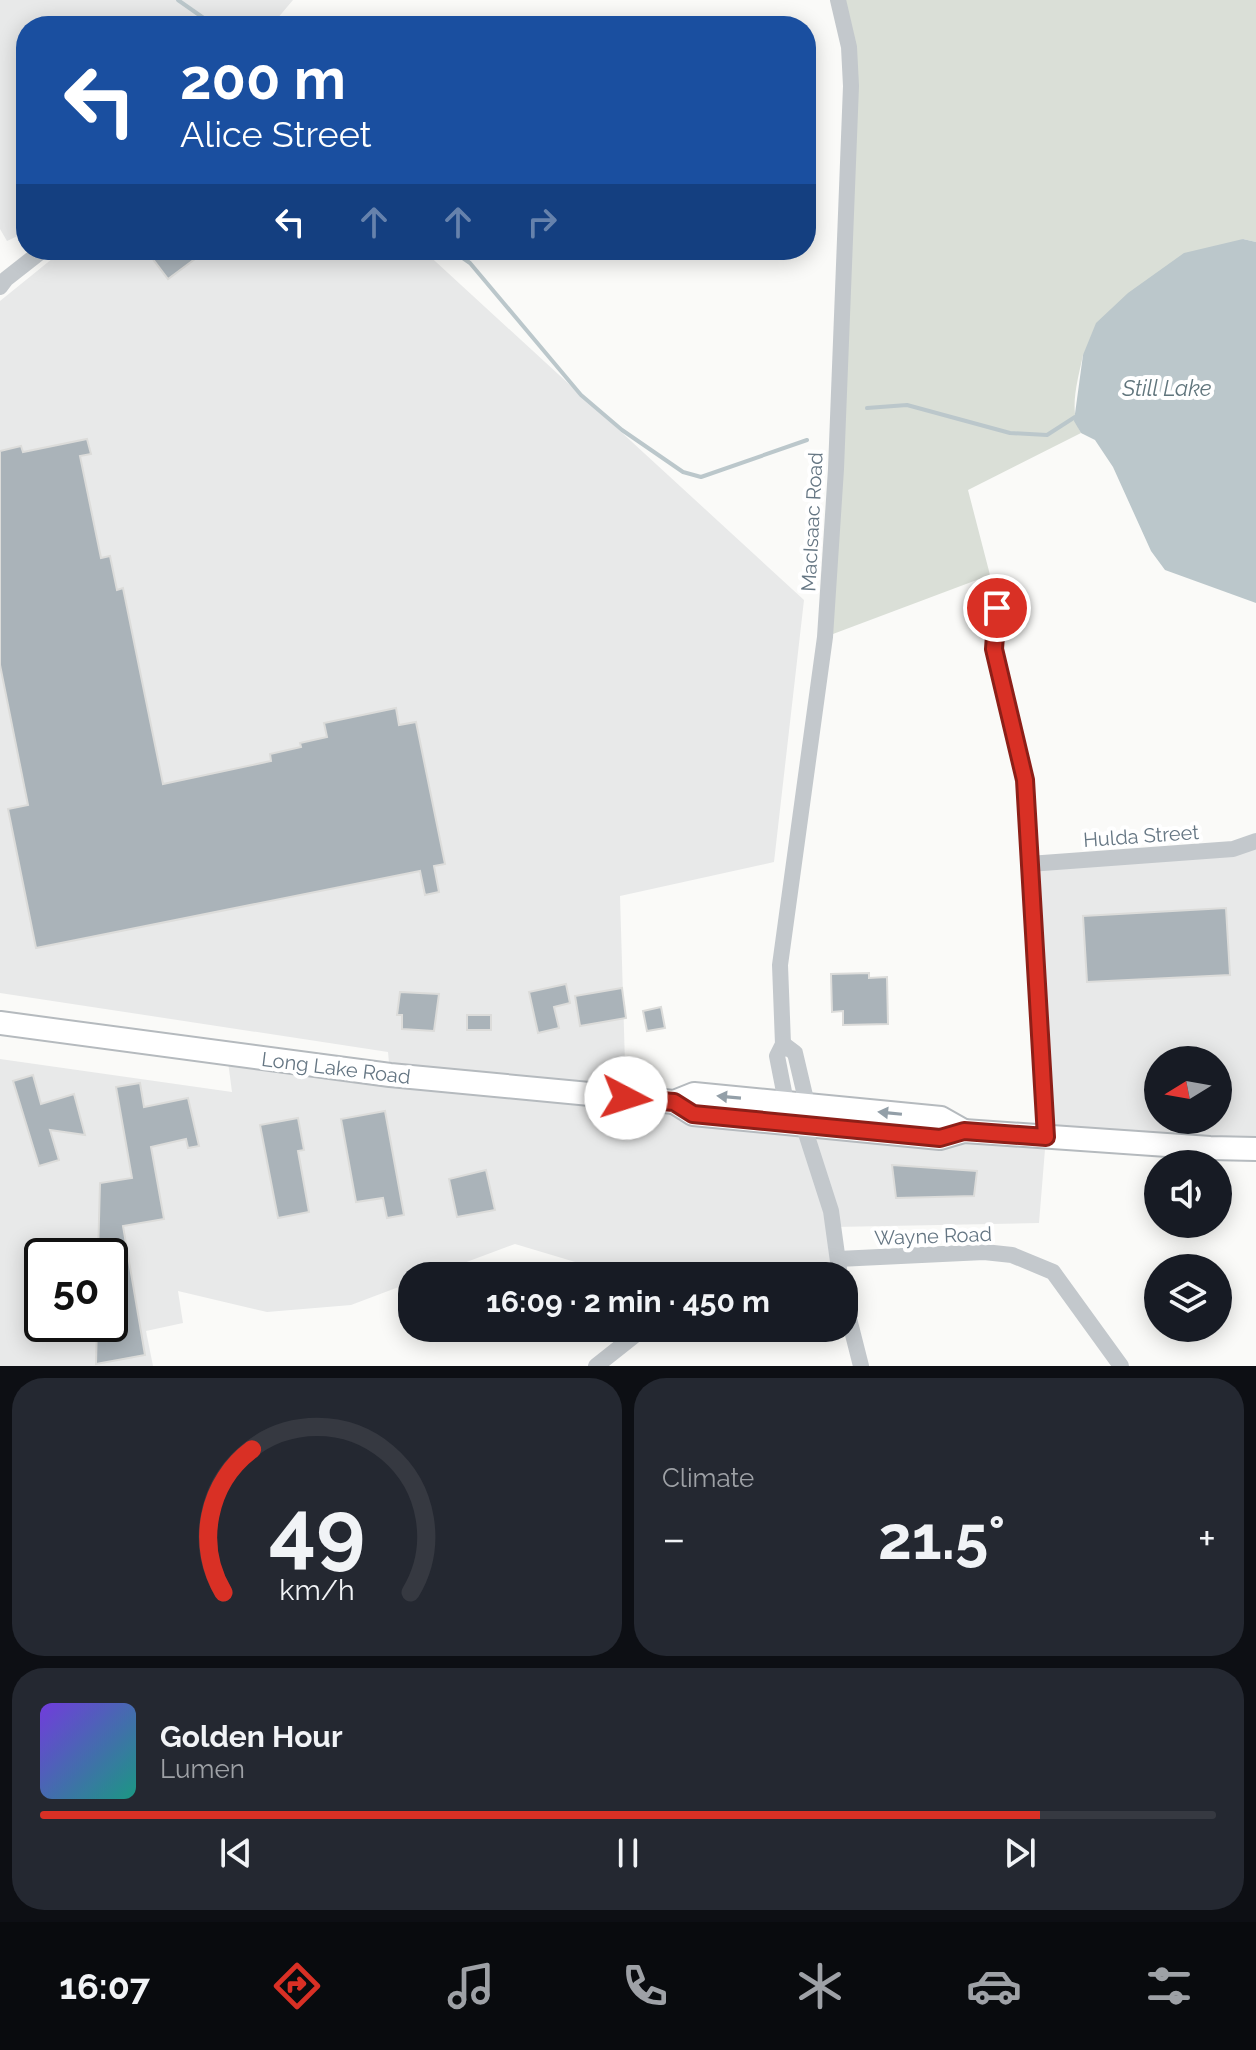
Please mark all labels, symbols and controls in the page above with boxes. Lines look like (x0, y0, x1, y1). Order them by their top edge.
text: 200 m (180, 46, 346, 112)
icon: left (48, 48, 152, 152)
text: Alice Street (180, 113, 372, 155)
icon: left (268, 200, 312, 244)
icon: ahead (352, 200, 396, 244)
icon: ahead (436, 200, 480, 244)
icon: right (520, 200, 564, 244)
water label: Still Lake (1121, 375, 1212, 401)
street label: MacIsaac Road (796, 452, 828, 592)
pin (963, 574, 1031, 642)
icon: arrive (975, 586, 1019, 630)
street label: Hulda Street (1082, 820, 1200, 852)
north arrow (1144, 1046, 1232, 1134)
map controls (1144, 1046, 1232, 1342)
street label: Long Lake Road (260, 1047, 412, 1089)
position arrow (584, 1056, 668, 1140)
one-way arrow (716, 1090, 741, 1103)
one-way arrow (877, 1106, 902, 1119)
button: sound (1144, 1150, 1232, 1238)
street label: Wayne Road (874, 1222, 992, 1250)
speed limit sign: 50 (24, 1238, 128, 1342)
button: layers (1144, 1254, 1232, 1342)
text: 16:09 · 2 min · 450 m (486, 1284, 770, 1319)
text: Climate (662, 1463, 754, 1493)
text: 49 (269, 1481, 365, 1578)
text: 21.5° (878, 1503, 1005, 1573)
text: − (662, 1513, 686, 1564)
text: + (1198, 1513, 1216, 1564)
text: km/h (279, 1573, 355, 1607)
text: Golden Hour (160, 1719, 343, 1754)
text: Lumen (160, 1754, 245, 1784)
icon: previous (214, 1831, 258, 1875)
icon: pause (606, 1831, 650, 1875)
icon: next (998, 1831, 1042, 1875)
icon: directions (269, 1958, 325, 2014)
icon: music (443, 1958, 499, 2014)
icon: phone (617, 1958, 673, 2014)
icon: climate (792, 1958, 848, 2014)
icon: car (966, 1958, 1022, 2014)
icon: filters (1141, 1958, 1197, 2014)
text: 16:07 (59, 1965, 150, 2007)

